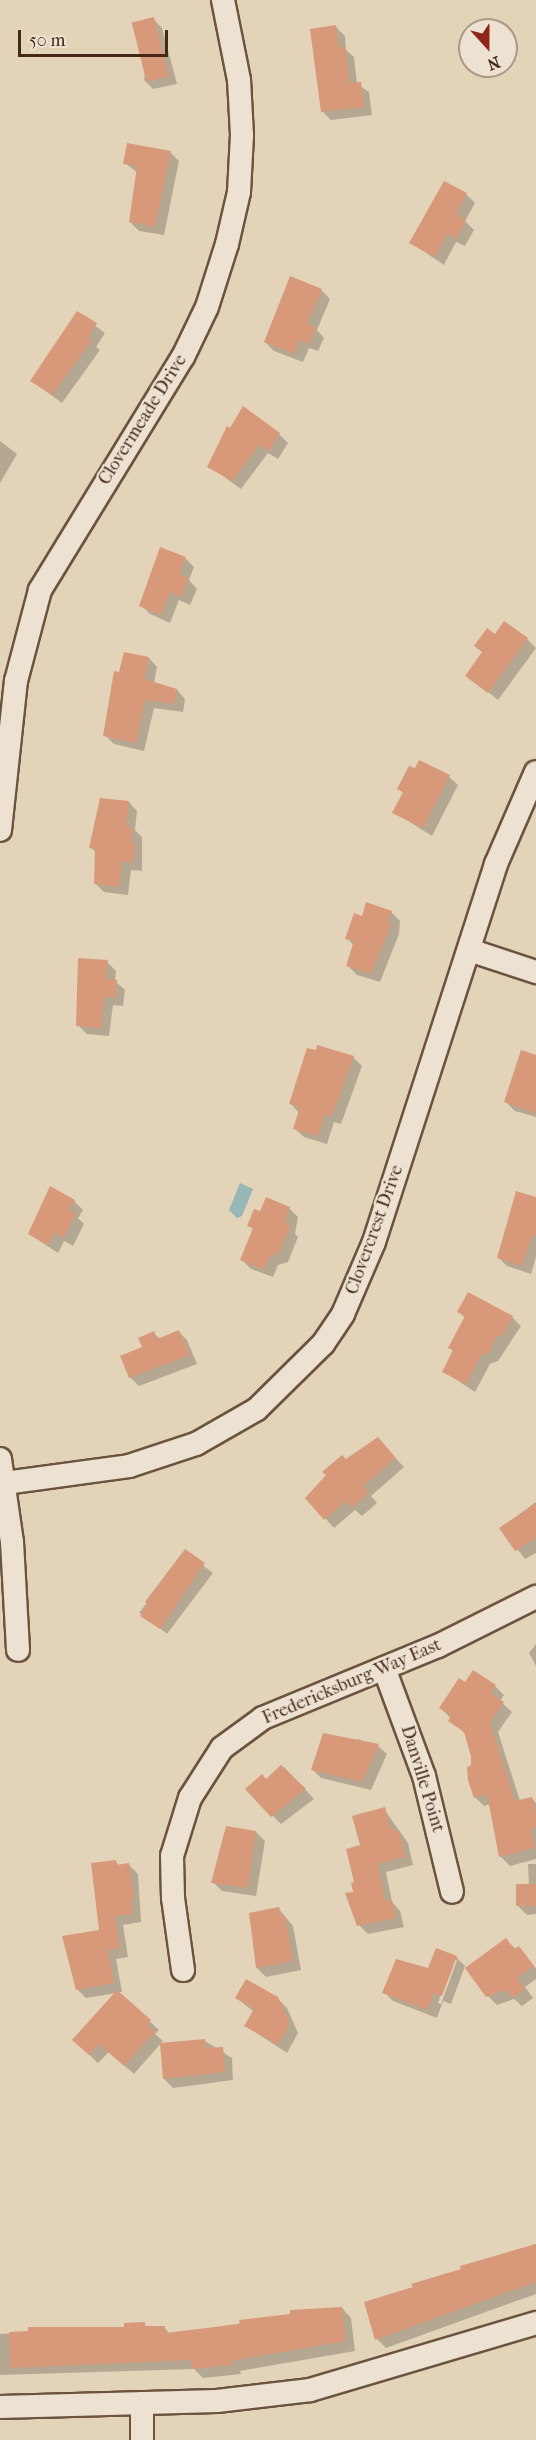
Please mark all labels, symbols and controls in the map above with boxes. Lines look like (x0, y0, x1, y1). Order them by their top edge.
scale bar (21, 18, 171, 56)
north arrow (458, 18, 518, 78)
text: 50 m (29, 30, 65, 51)
text: N (485, 52, 503, 74)
street label: Clovermeade Drive (94, 351, 192, 489)
street label: Clovercrest Drive (342, 1162, 408, 1298)
street label: Fredericksburg Way East (259, 1635, 445, 1729)
street label: Danville Point (395, 1723, 449, 1835)

